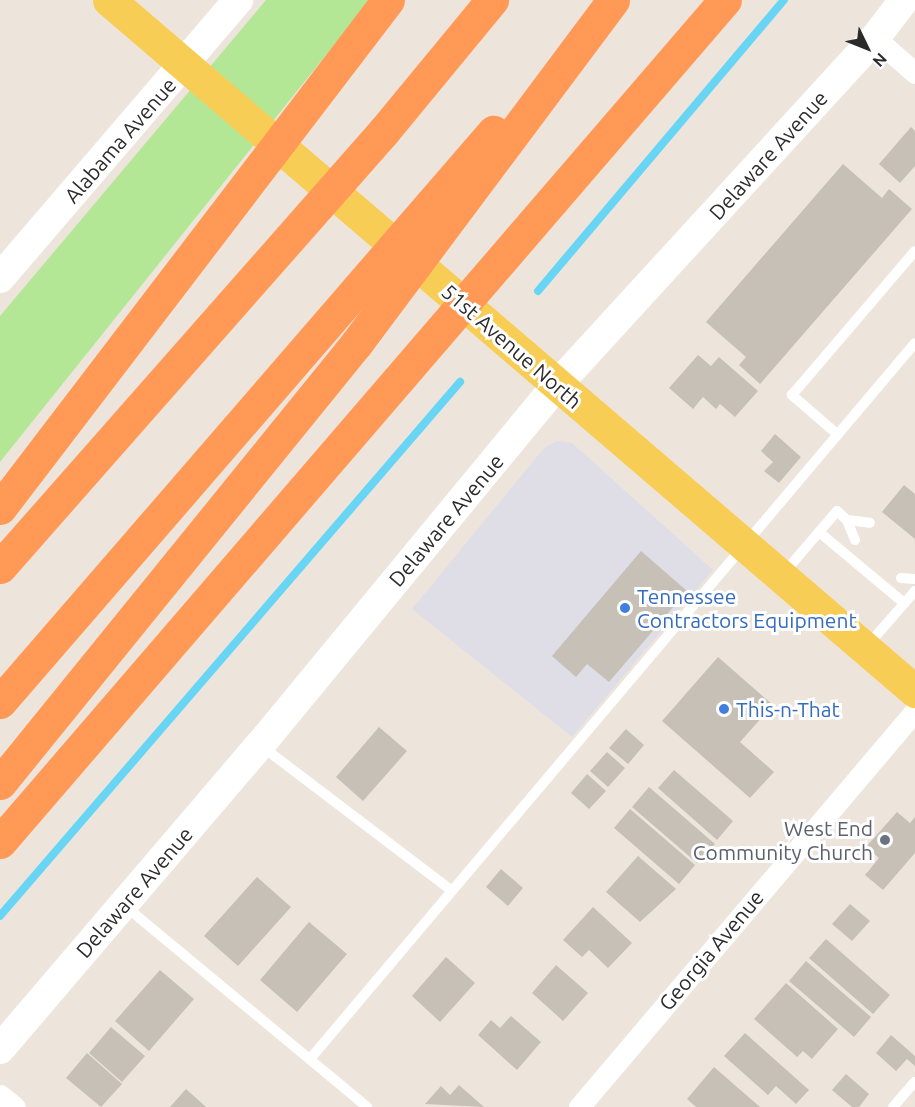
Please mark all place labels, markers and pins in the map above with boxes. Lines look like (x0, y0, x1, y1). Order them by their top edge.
place label: Tennessee Contractors Equipment (637, 583, 857, 633)
marker: Tennessee Contractors Equipment (618, 601, 632, 615)
place label: This-n-That (736, 696, 840, 722)
marker: This-n-That (717, 702, 731, 716)
place label: West End Community Church (693, 815, 873, 865)
marker: West End Community Church (878, 833, 892, 847)

